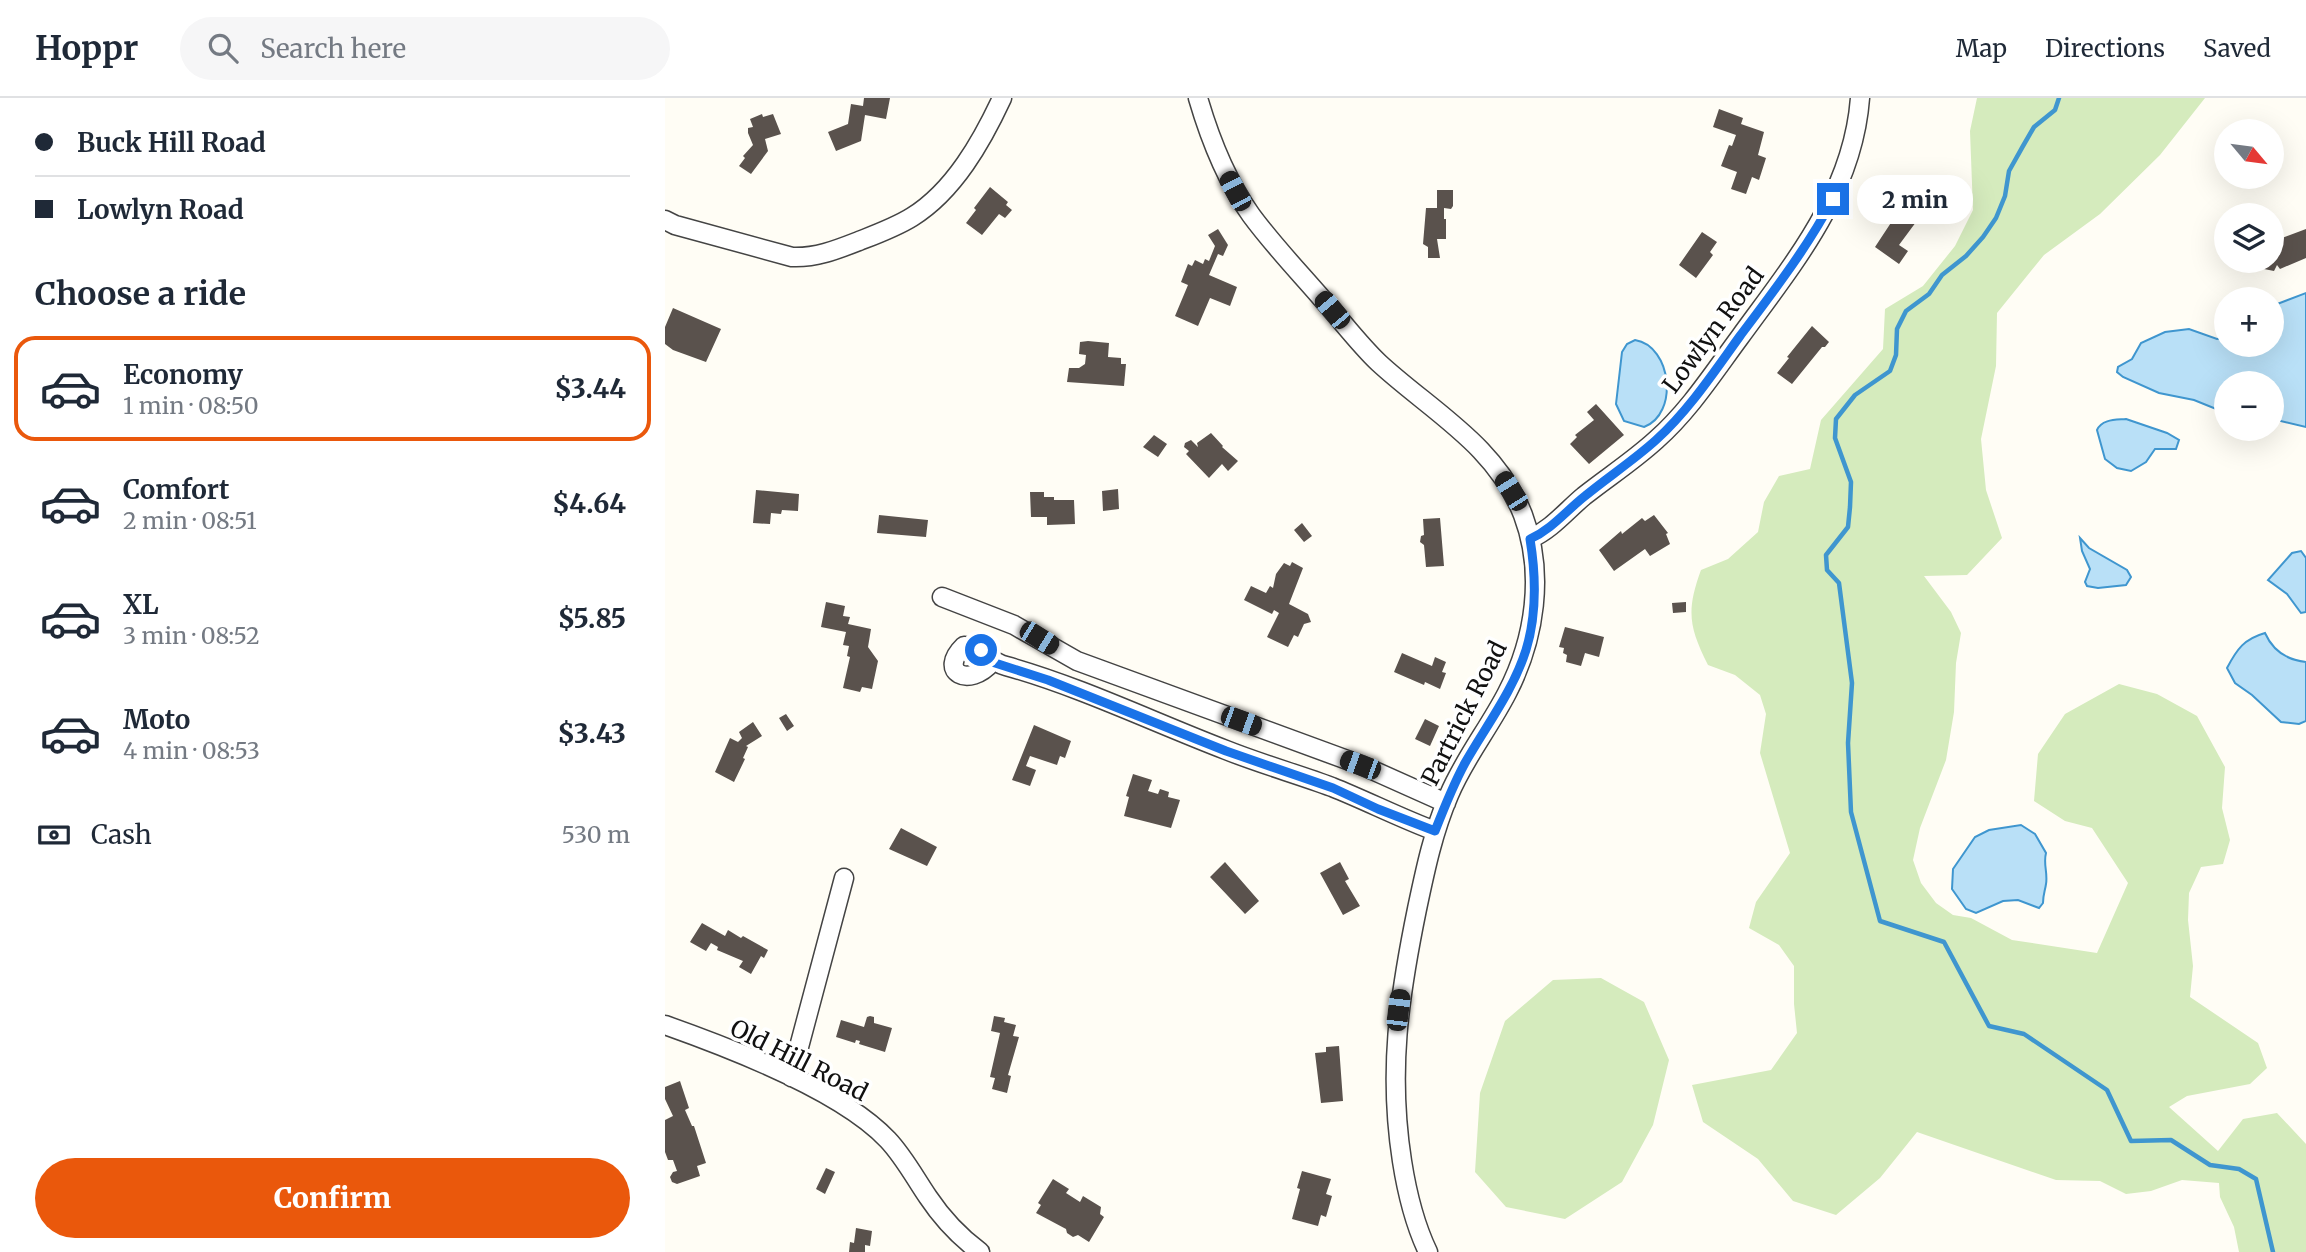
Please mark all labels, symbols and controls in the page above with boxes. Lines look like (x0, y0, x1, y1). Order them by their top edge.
search box (180, 17, 670, 80)
text: Hoppr (35, 28, 138, 69)
icon: search (204, 29, 242, 67)
text: Search here (260, 32, 406, 65)
text: Map (1956, 33, 2007, 64)
text: Directions (2045, 33, 2165, 64)
text: Saved (2203, 33, 2271, 64)
north arrow (2214, 119, 2284, 189)
map controls (2214, 119, 2284, 441)
text: Buck Hill Road (77, 126, 266, 159)
car (1216, 168, 1255, 214)
callout: 2 min (1857, 174, 1973, 224)
route end (1817, 183, 1849, 215)
text: 2 min (1882, 185, 1948, 214)
text: Lowlyn Road (77, 193, 244, 226)
button: layers (2214, 203, 2284, 273)
street label: Lowlyn Road (1655, 261, 1771, 399)
text: Choose a ride (35, 274, 246, 314)
car (1311, 287, 1354, 333)
button: + (2214, 287, 2284, 357)
icon: car (39, 357, 102, 420)
text: Economy (123, 358, 243, 391)
button: − (2214, 371, 2284, 441)
text: $3.44 (554, 372, 626, 405)
text: 1 min · 08:50 (123, 391, 259, 420)
car (1491, 468, 1532, 514)
icon: car (39, 472, 102, 535)
text: Comfort (123, 473, 229, 506)
text: $4.64 (552, 487, 626, 520)
text: 2 min · 08:51 (123, 506, 257, 535)
icon: car (39, 587, 102, 650)
text: XL (123, 588, 159, 621)
text: $5.85 (558, 602, 626, 635)
car (1016, 618, 1063, 658)
text: 3 min · 08:52 (123, 621, 260, 650)
route start (965, 634, 997, 666)
street label: Partrick Road (1414, 636, 1514, 790)
icon: car (39, 702, 102, 765)
text: Moto (123, 703, 190, 736)
car (1218, 704, 1265, 738)
text: $3.43 (558, 717, 626, 750)
text: 4 min · 08:53 (123, 736, 260, 765)
car (1337, 748, 1384, 782)
icon: cash (35, 816, 73, 854)
text: Cash (91, 818, 152, 851)
text: 530 m (562, 820, 630, 849)
car (1386, 988, 1411, 1032)
street label: Old Hill Road (725, 1012, 873, 1108)
button: Confirm (35, 1158, 630, 1238)

